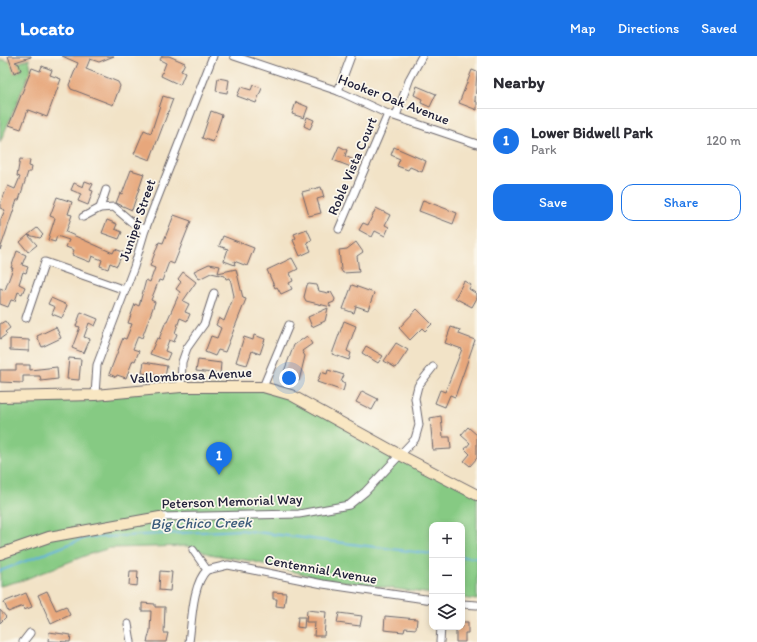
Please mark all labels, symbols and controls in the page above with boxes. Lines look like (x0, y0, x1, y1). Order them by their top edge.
text: Locato (20, 17, 74, 40)
text: Map (570, 20, 596, 37)
text: Directions (618, 20, 679, 37)
text: Saved (701, 20, 737, 37)
street label: Hooker Oak Avenue (336, 70, 452, 129)
text: Nearby (493, 72, 545, 92)
street label: Roble Vista Court (324, 115, 381, 218)
text: Lower Bidwell Park (531, 124, 653, 142)
text: 1 (503, 133, 509, 148)
text: 120 m (706, 133, 741, 148)
text: Park (531, 142, 557, 157)
street label: Juniper Street (116, 177, 159, 263)
button: Save (493, 184, 613, 221)
button: Share (621, 184, 741, 221)
street label: Vallombrosa Avenue (130, 364, 253, 387)
your location (279, 368, 299, 388)
pin: 1 (206, 442, 232, 475)
street label: Peterson Memorial Way (161, 491, 303, 512)
water label: Big Chico Creek (150, 513, 253, 533)
map controls (429, 522, 465, 630)
button: + (429, 522, 465, 558)
street label: Centennial Avenue (263, 551, 379, 588)
button: − (429, 558, 465, 594)
button: layers (429, 594, 465, 630)

